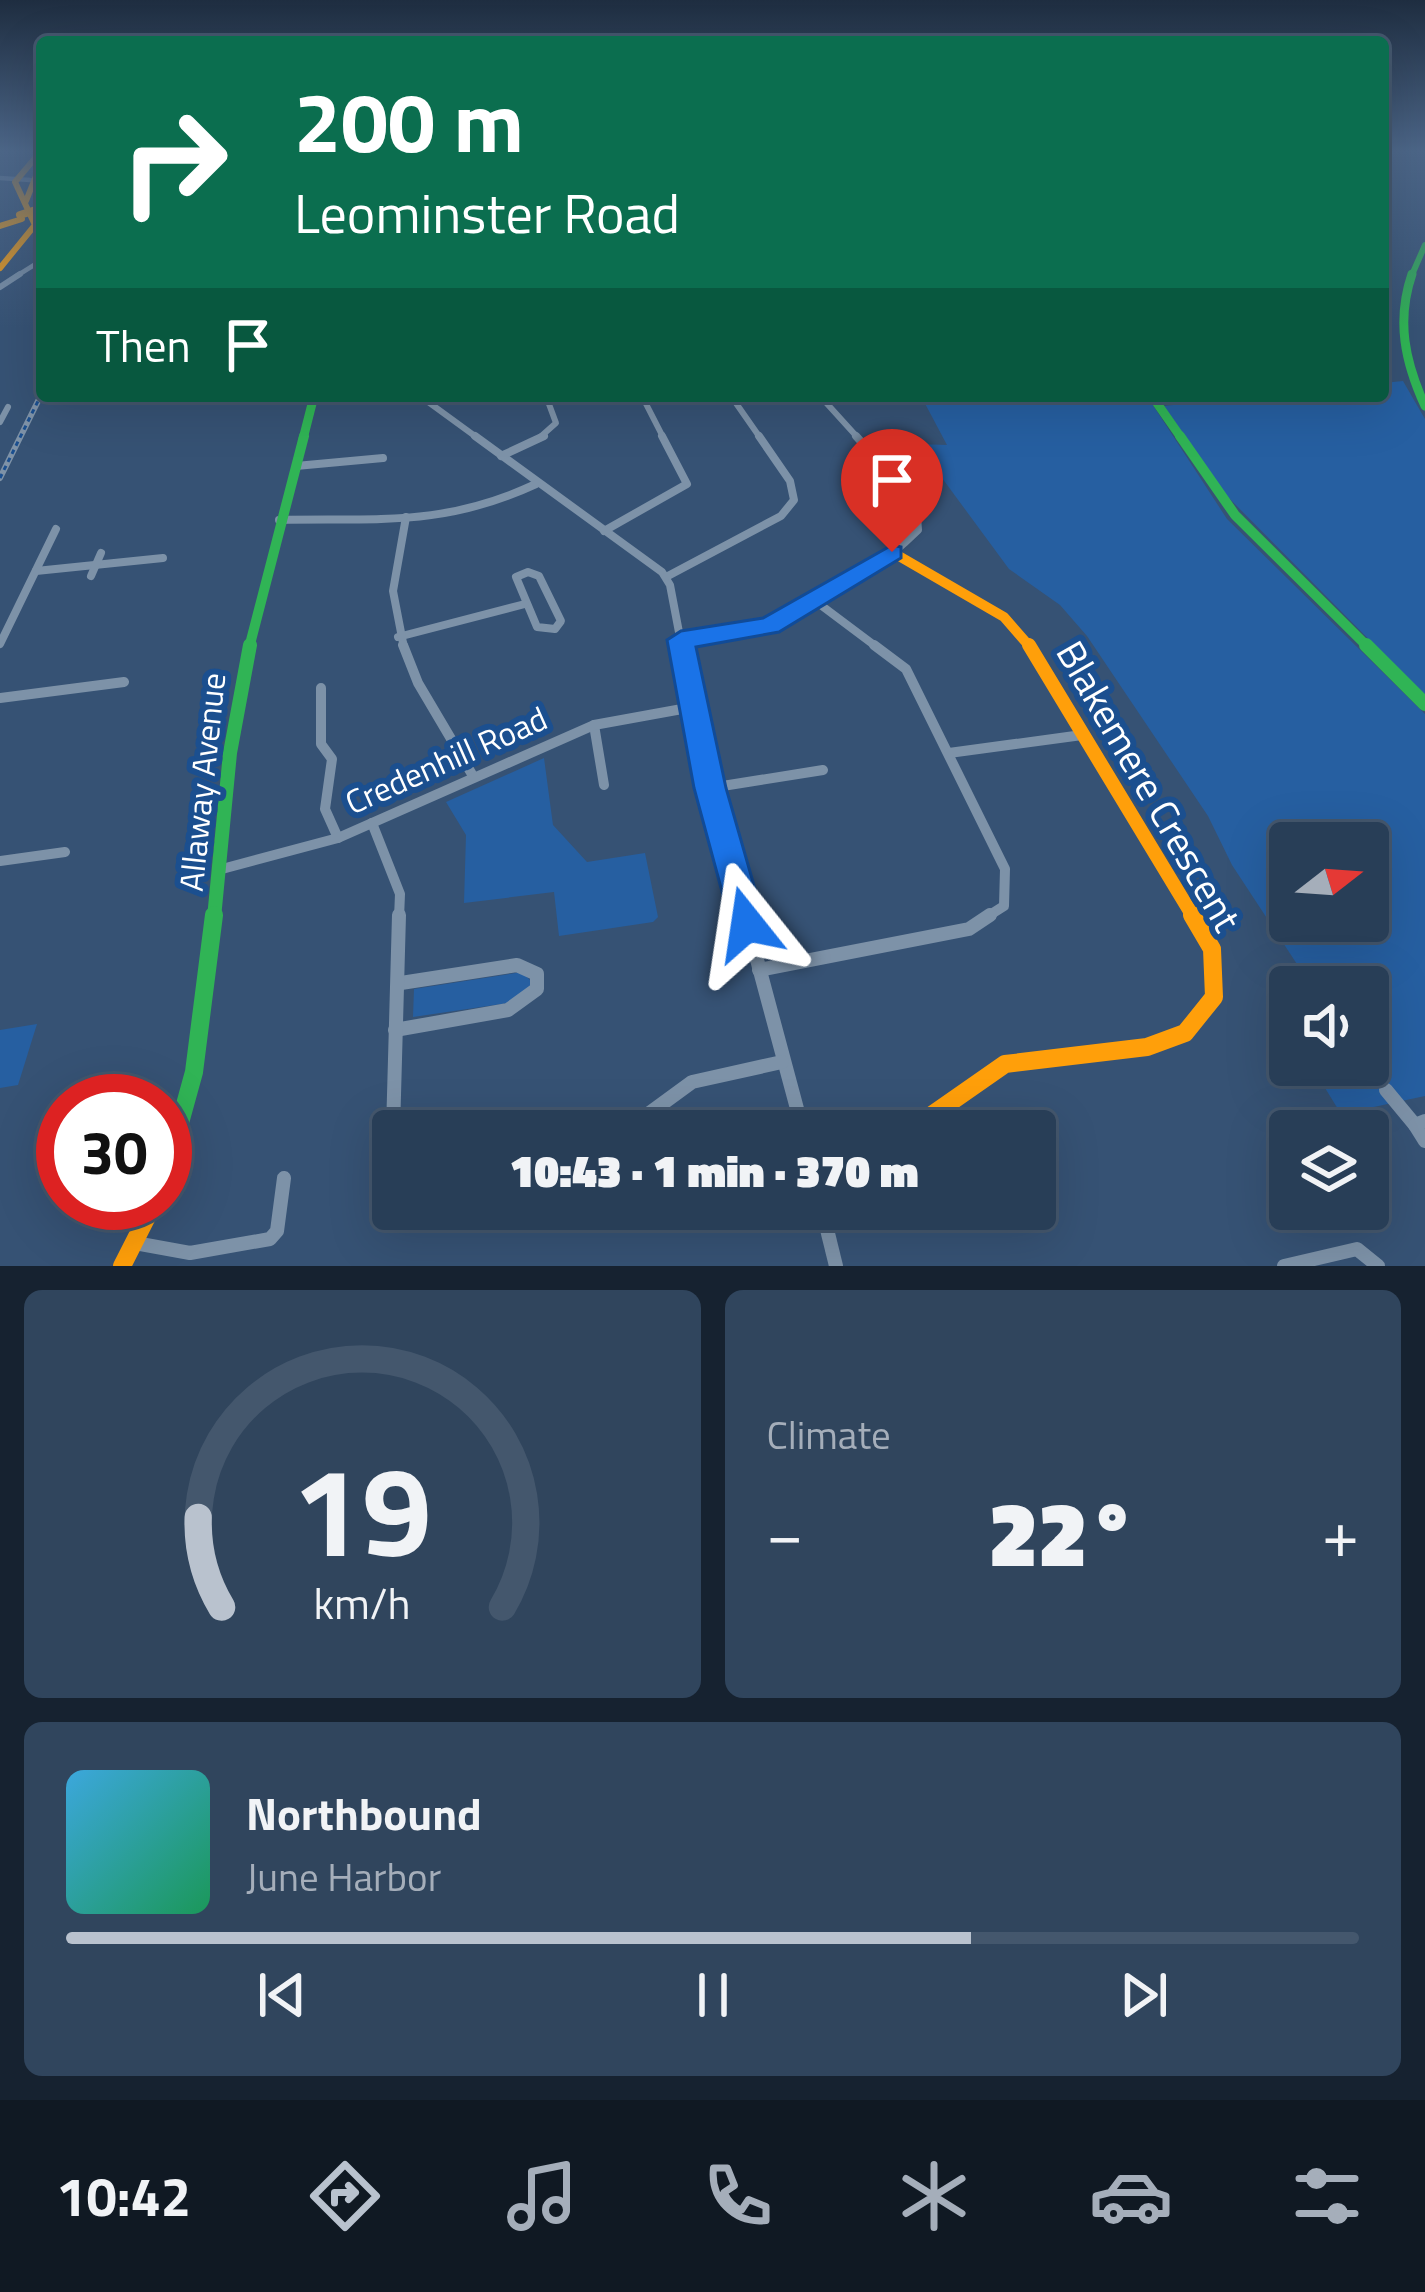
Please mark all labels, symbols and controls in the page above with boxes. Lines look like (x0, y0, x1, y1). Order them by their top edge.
text: 200 m (294, 57, 524, 185)
icon: right (96, 84, 252, 240)
text: Leominster Road (294, 172, 680, 254)
text: Then (96, 311, 191, 379)
icon: arrive (215, 312, 281, 378)
pin (841, 429, 943, 552)
icon: arrive (859, 447, 925, 513)
street label: Blakemere Crescent (1042, 629, 1257, 942)
street label: Allaway Avenue (166, 670, 238, 894)
street label: Credenhill Road (337, 693, 555, 827)
north arrow (1269, 822, 1389, 942)
map controls (1269, 822, 1389, 1230)
position arrow (684, 861, 810, 987)
button: sound (1269, 966, 1389, 1086)
speed limit sign: 30 (36, 1074, 192, 1230)
button: layers (1269, 1110, 1389, 1230)
text: 10:43 · 1 min · 370 m (510, 1136, 918, 1204)
text: Climate (767, 1405, 891, 1464)
text: 19 (292, 1415, 432, 1604)
text: 22° (989, 1464, 1137, 1601)
text: − (767, 1482, 803, 1583)
text: + (1322, 1482, 1359, 1583)
text: km/h (314, 1570, 411, 1636)
text: Northbound (246, 1779, 482, 1847)
text: June Harbor (246, 1847, 441, 1906)
icon: previous (249, 1962, 315, 2028)
icon: pause (680, 1962, 746, 2028)
icon: next (1111, 1962, 1177, 2028)
icon: directions (303, 2154, 387, 2238)
icon: music (500, 2154, 584, 2238)
icon: phone (696, 2154, 780, 2238)
icon: climate (892, 2154, 976, 2238)
icon: car (1089, 2154, 1173, 2238)
icon: filters (1285, 2154, 1369, 2238)
text: 10:42 (56, 2155, 191, 2237)

